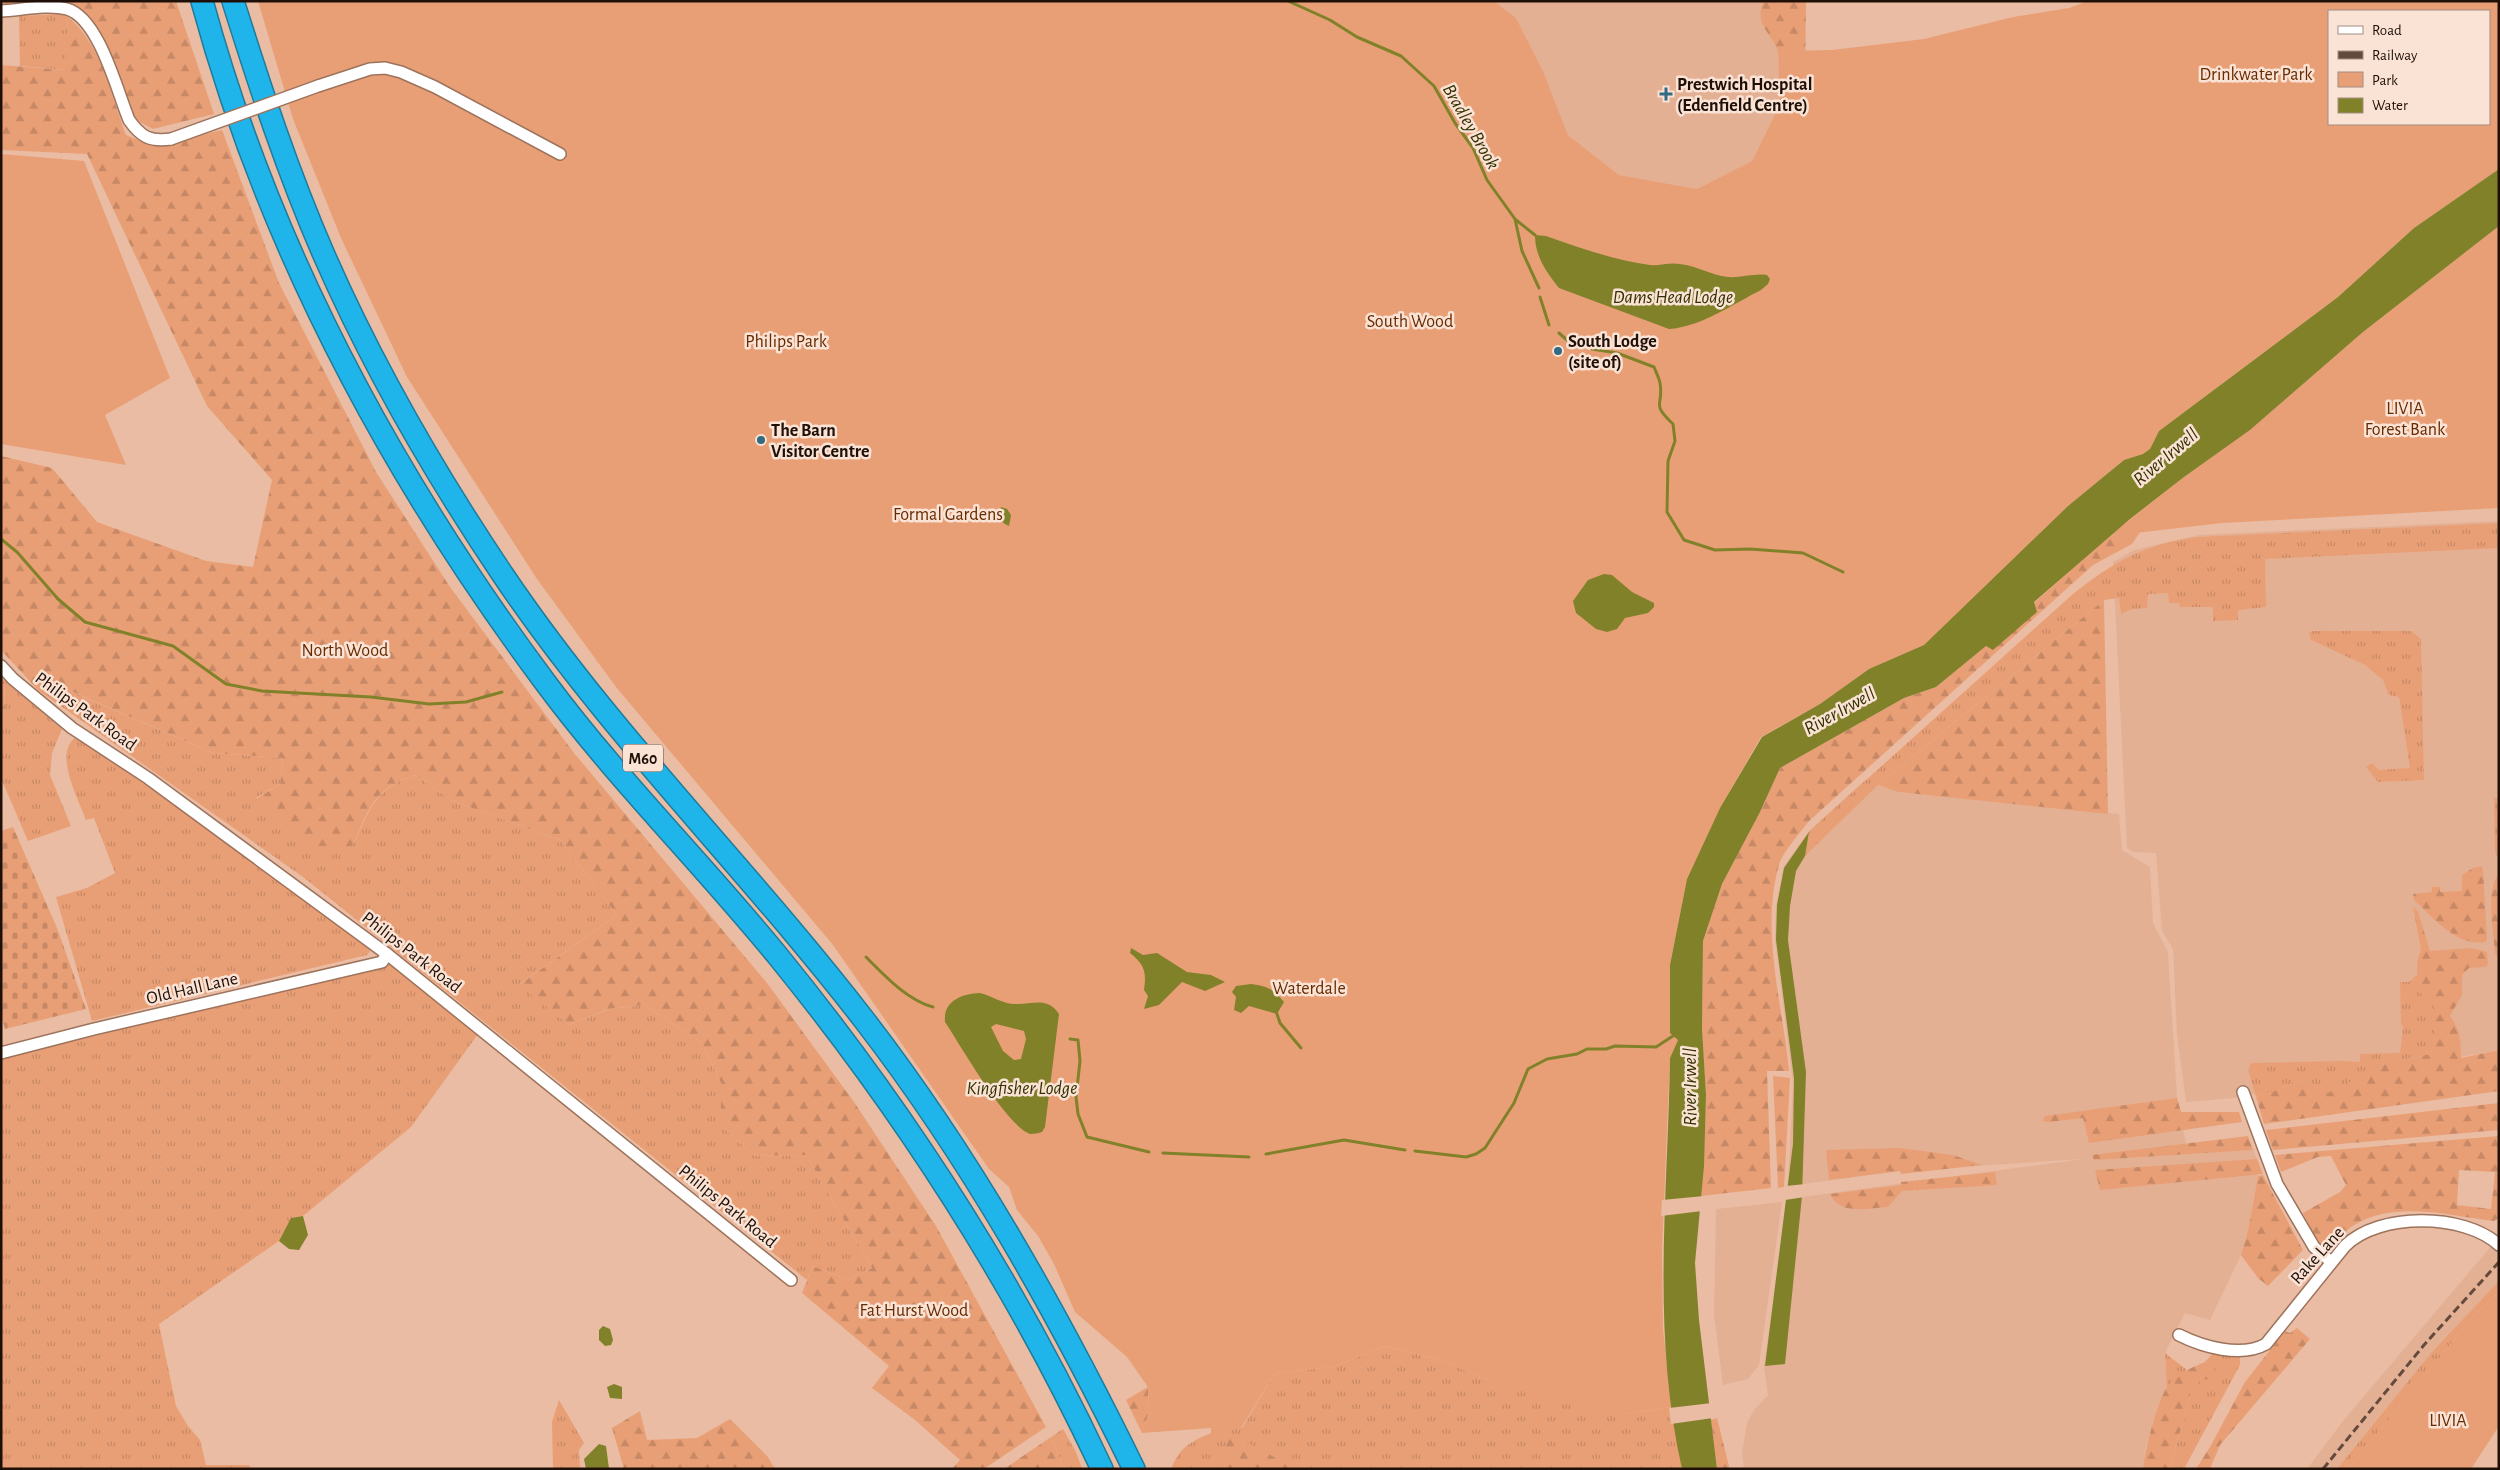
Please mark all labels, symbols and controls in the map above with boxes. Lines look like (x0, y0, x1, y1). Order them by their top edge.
legend (2328, 10, 2490, 125)
text: Road (2372, 23, 2402, 38)
text: Railway (2372, 48, 2418, 63)
park label: Drinkwater Park (2199, 66, 2313, 84)
text: Park (2372, 73, 2398, 88)
place label: Prestwich Hospital (Edenfield Centre) (1677, 76, 1813, 115)
water label: Bradley Brook (1439, 81, 1503, 173)
marker: Prestwich Hospital (Edenfield Centre) (1659, 87, 1673, 101)
text: Water (2372, 98, 2408, 113)
water label: Dams Head Lodge (1613, 288, 1733, 307)
park label: South Wood (1367, 313, 1453, 331)
park label: Philips Park (745, 333, 828, 351)
place label: South Lodge (site of) (1568, 333, 1657, 372)
marker: South Lodge (site of) (1552, 345, 1564, 357)
park label: LIVIA Forest Bank (2365, 400, 2446, 439)
place label: The Barn Visitor Centre (771, 422, 869, 461)
water label: River Irwell (2130, 425, 2202, 490)
marker: The Barn Visitor Centre (755, 434, 767, 446)
park label: Formal Gardens (893, 506, 1003, 524)
park label: North Wood (302, 642, 388, 660)
street label: Philips Park Road (31, 669, 139, 755)
water label: River Irwell (1801, 684, 1879, 739)
road number: M60 (623, 744, 663, 771)
street label: Philips Park Road (358, 909, 464, 997)
street label: Old Hall Lane (145, 970, 240, 1008)
park label: Waterdale (1272, 980, 1346, 998)
water label: River Irwell (1681, 1048, 1700, 1126)
water label: Kingfisher Lodge (967, 1079, 1077, 1098)
street label: Philips Park Road (675, 1162, 780, 1252)
street label: Rake Lane (2288, 1224, 2348, 1288)
park label: Fat Hurst Wood (860, 1302, 968, 1320)
park label: LIVIA (2429, 1412, 2467, 1430)

